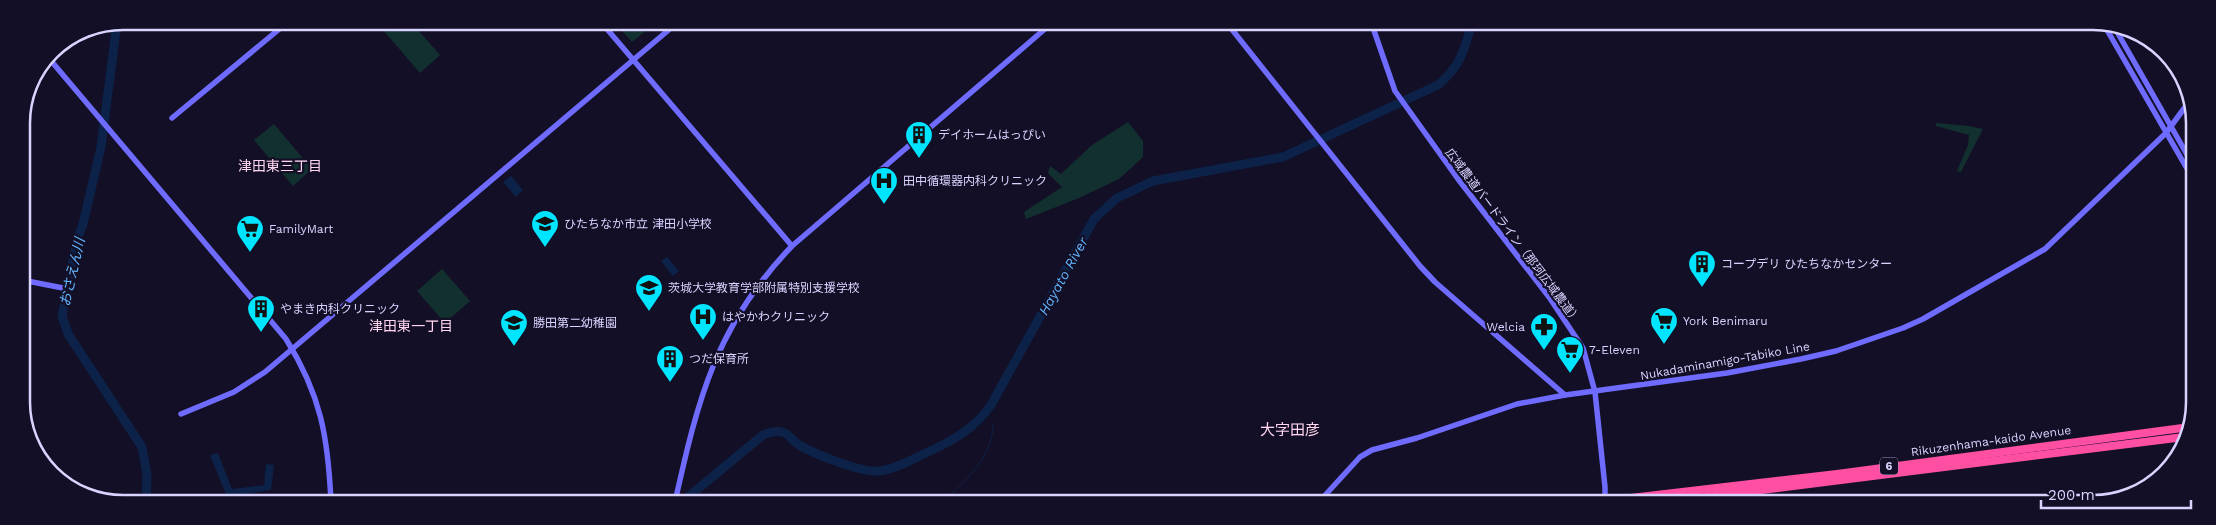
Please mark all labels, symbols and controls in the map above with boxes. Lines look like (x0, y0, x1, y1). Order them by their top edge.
building icon: デイホームはっぴい (904, 120, 934, 159)
place label: デイホームはっぴい (938, 128, 1046, 142)
street label: 広域農道バードライン（那珂広域農道） (1442, 146, 1584, 326)
district label: 津田東三丁目 (238, 158, 322, 174)
hospital icon: 田中循環器内科クリニック (869, 166, 899, 205)
place label: 田中循環器内科クリニック (903, 174, 1047, 188)
school or university icon: ひたちなか市立 津田小学校 (530, 209, 560, 248)
supermarket icon: FamilyMart (235, 214, 265, 253)
place label: ひたちなか市立 津田小学校 (564, 217, 712, 231)
place label: FamilyMart (269, 222, 333, 236)
water label: おさえん川 (56, 234, 88, 308)
water label: Hayato River (1035, 234, 1091, 318)
building icon: コープデリ ひたちなかセンター (1687, 249, 1717, 288)
place label: コープデリ ひたちなかセンター (1721, 257, 1892, 271)
school or university icon: 茨城大学教育学部附属特別支援学校 (634, 273, 664, 312)
place label: 茨城大学教育学部附属特別支援学校 (668, 281, 860, 295)
building icon: やまき内科クリニック (246, 294, 276, 333)
place label: やまき内科クリニック (280, 302, 400, 316)
hospital icon: はやかわクリニック (688, 302, 718, 341)
supermarket icon: York Benimaru (1649, 306, 1679, 345)
school or university icon: 勝田第二幼稚園 (499, 308, 529, 347)
place label: はやかわクリニック (722, 310, 830, 324)
pharmacy icon: Welcia (1529, 312, 1559, 351)
place label: York Benimaru (1683, 314, 1768, 328)
place label: 勝田第二幼稚園 (533, 316, 617, 330)
district label: 津田東一丁目 (369, 318, 453, 334)
place label: Welcia (1487, 320, 1525, 334)
supermarket icon: 7-Eleven (1555, 335, 1585, 374)
street label: Nukadaminamigo-Tabiko Line (1639, 339, 1811, 383)
place label: 7-Eleven (1589, 343, 1640, 357)
building icon: つだ保育所 (655, 344, 685, 383)
place label: つだ保育所 (689, 352, 749, 366)
district label: 大字田彦 (1260, 421, 1320, 439)
street label: Rikuzenhama-kaido Avenue (1910, 423, 2072, 459)
road number: 6 (1880, 458, 1898, 474)
scale bar (2041, 478, 2191, 510)
text: 200 m (2048, 486, 2095, 504)

